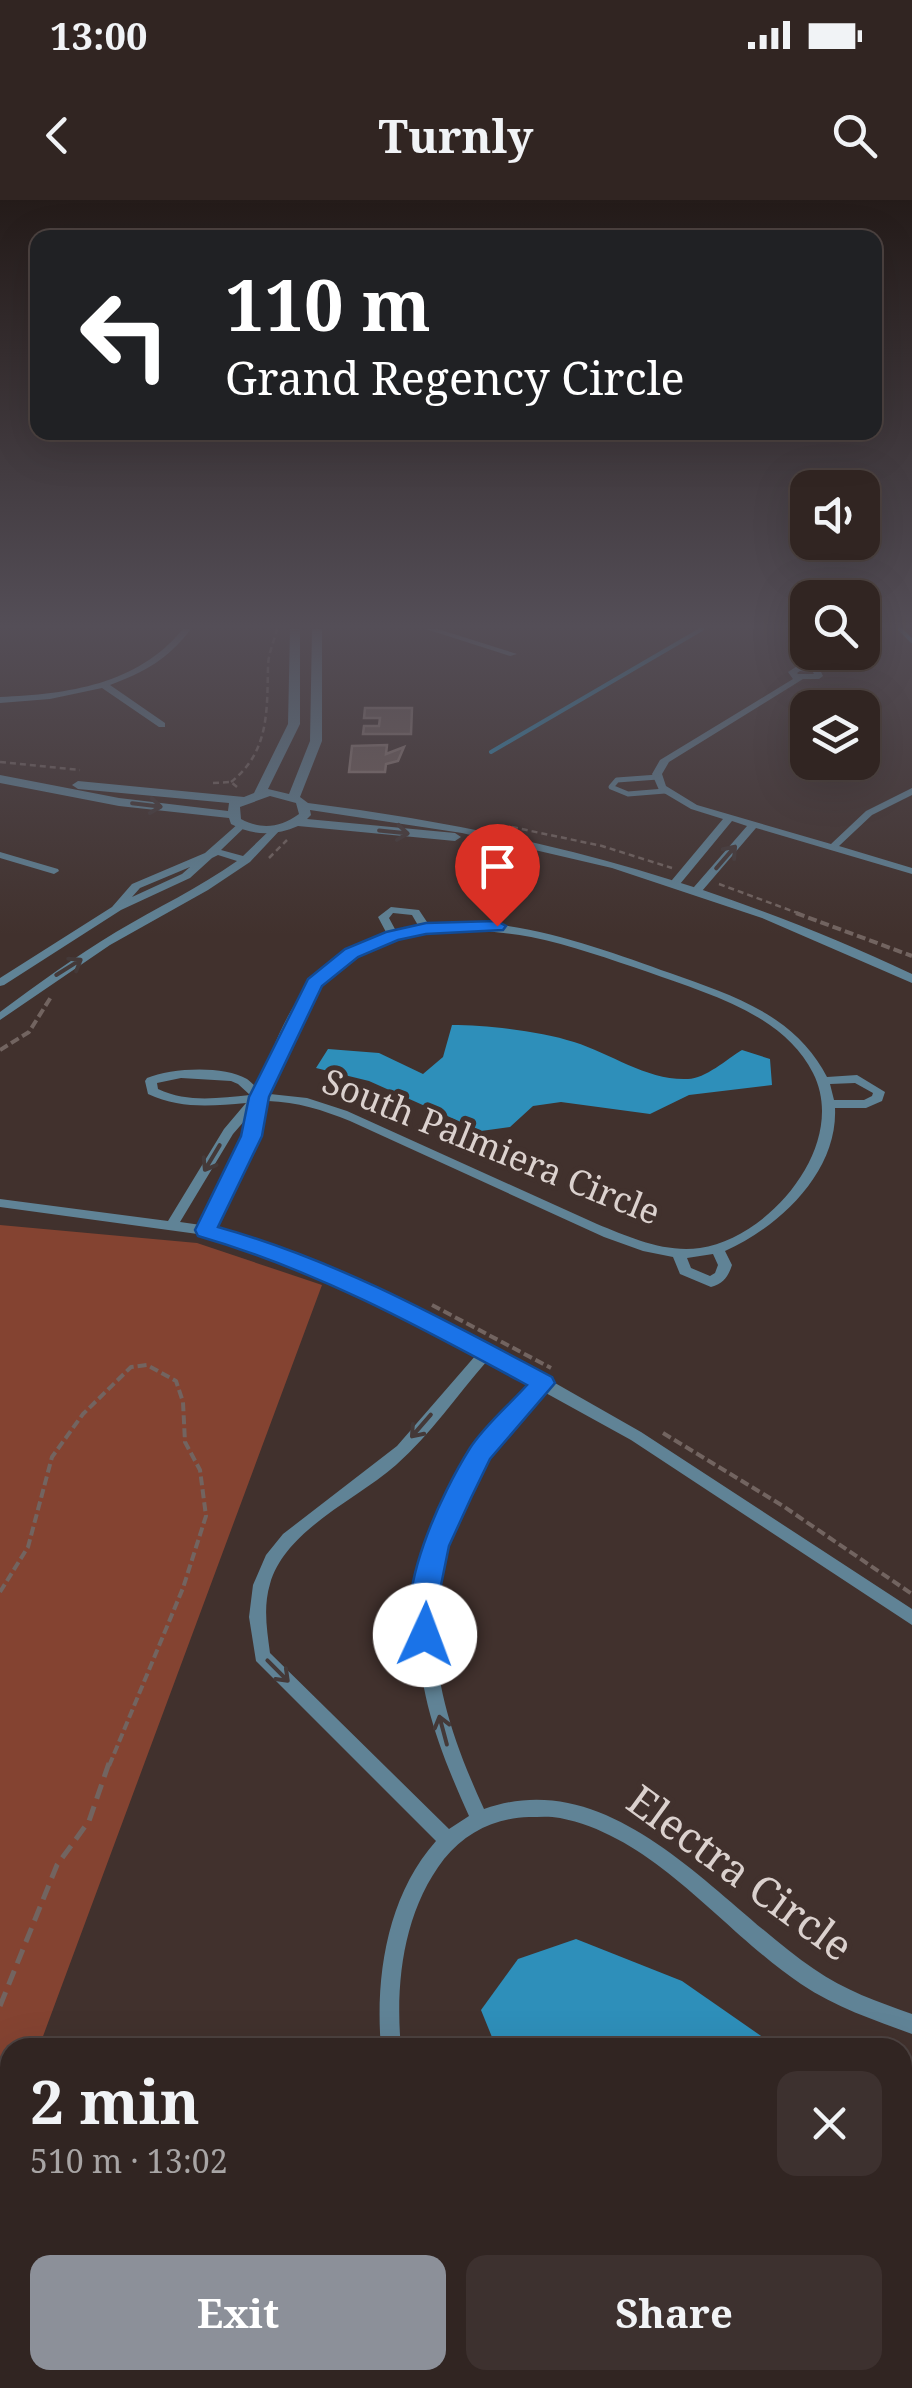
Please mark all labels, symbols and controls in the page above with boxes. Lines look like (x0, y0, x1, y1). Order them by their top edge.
text: 13:00 (50, 9, 147, 61)
text: Turnly (379, 105, 533, 166)
icon: back (30, 108, 85, 163)
icon: search (827, 108, 882, 163)
text: 110 m (225, 256, 431, 352)
icon: left (60, 270, 190, 400)
text: Grand Regency Circle (225, 347, 685, 408)
map controls (790, 470, 880, 780)
button: sound (790, 470, 880, 560)
button: search (790, 580, 880, 670)
button: layers (790, 690, 880, 780)
one-way arrow (131, 796, 163, 815)
one-way arrow (377, 823, 409, 842)
pin (455, 824, 540, 927)
icon: arrive (470, 839, 525, 894)
one-way arrow (714, 844, 736, 870)
one-way arrow (55, 957, 83, 978)
street label: South Palmiera Circle (316, 1056, 667, 1235)
one-way arrow (202, 1143, 222, 1172)
one-way arrow (410, 1413, 433, 1438)
position arrow (373, 1583, 477, 1687)
one-way arrow (265, 1659, 289, 1683)
one-way arrow (433, 1715, 451, 1746)
street label: Electra Circle (617, 1771, 865, 1973)
text: 2 min (30, 2060, 200, 2142)
button: close (777, 2071, 882, 2176)
text: 510 m · 13:02 (30, 2139, 228, 2182)
button: Exit (30, 2255, 446, 2370)
button: Share (466, 2255, 882, 2370)

